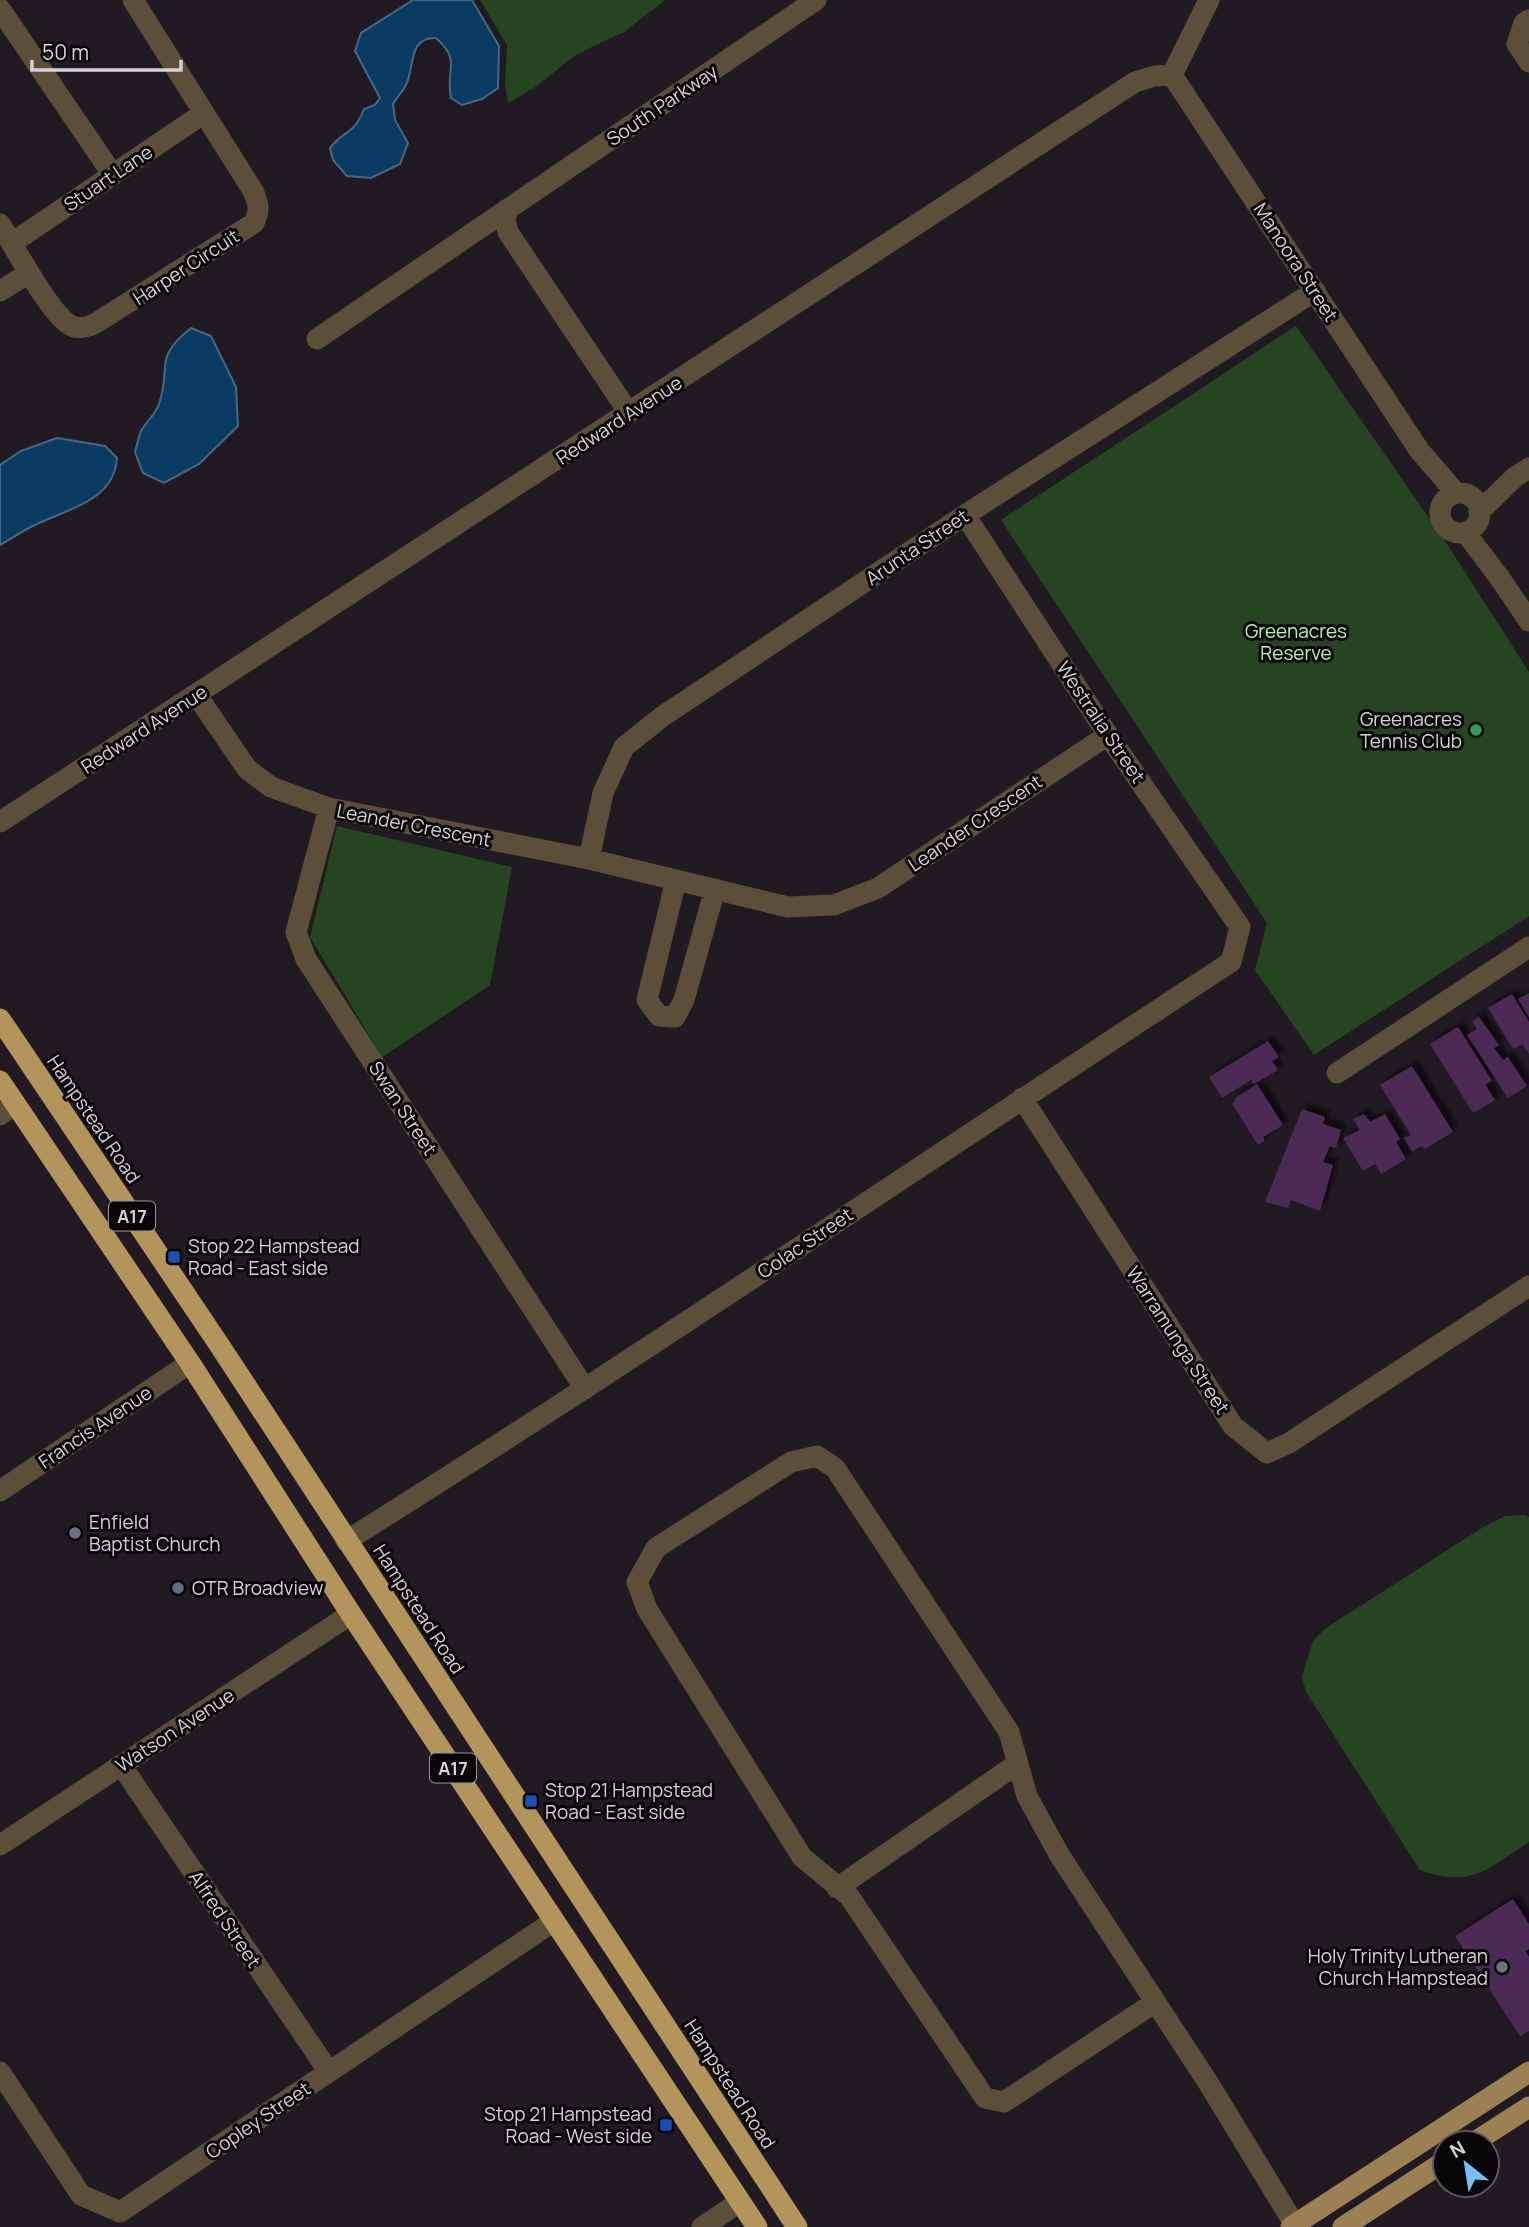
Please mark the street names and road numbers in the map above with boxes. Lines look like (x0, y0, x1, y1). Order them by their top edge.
street label: South Parkway (601, 58, 723, 152)
street label: Stuart Lane (58, 139, 158, 217)
street label: Manoora Street (1248, 198, 1344, 326)
street label: Harper Circuit (128, 223, 244, 311)
street label: Redward Avenue (551, 369, 687, 471)
street label: Arunta Street (860, 503, 974, 591)
street label: Westralia Street (1051, 656, 1151, 788)
street label: Redward Avenue (76, 678, 212, 780)
street label: Leander Crescent (903, 768, 1047, 878)
street label: Leander Crescent (335, 797, 493, 853)
street label: Hampstead Road (41, 1050, 147, 1188)
street label: Swan Street (363, 1056, 443, 1160)
street label: Colac Street (752, 1201, 858, 1285)
road number: A17 (109, 1202, 155, 1231)
street label: Warramunga Street (1120, 1261, 1236, 1419)
street label: Francis Avenue (33, 1380, 157, 1474)
street label: Hampstead Road (367, 1539, 471, 1679)
street label: Watson Avenue (111, 1682, 239, 1778)
road number: A17 (430, 1754, 476, 1783)
street label: Alfred Street (183, 1865, 267, 1973)
street label: Hampstead Road (678, 2014, 782, 2154)
street label: Copley Street (201, 2075, 315, 2165)

